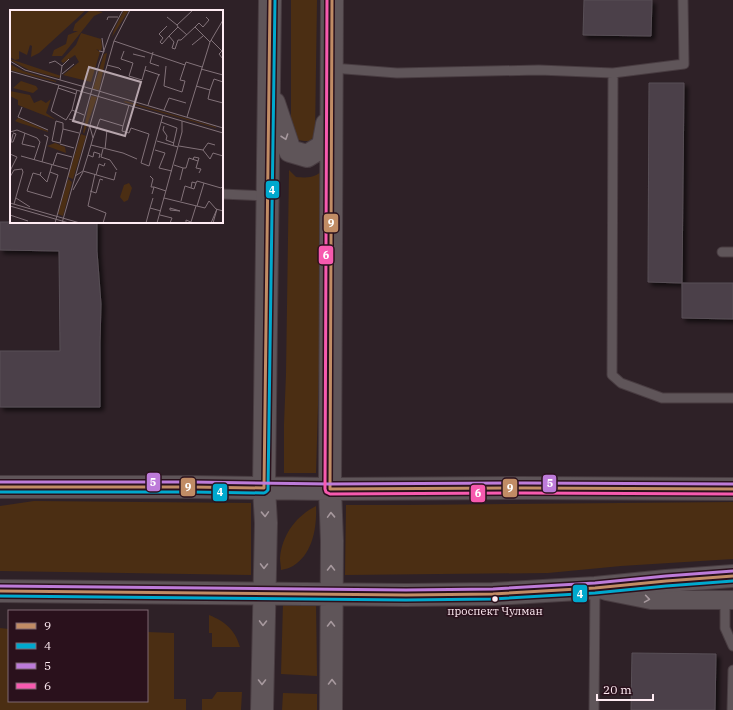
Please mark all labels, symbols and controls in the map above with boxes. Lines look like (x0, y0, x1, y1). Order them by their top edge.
inset map (10, 10, 223, 223)
one-way arrow (281, 133, 289, 140)
line badge: 4 (265, 180, 280, 199)
text: 4 (269, 183, 276, 197)
line badge: 9 (323, 213, 339, 233)
text: 9 (328, 216, 335, 230)
line badge: 6 (318, 245, 334, 265)
text: 6 (323, 248, 330, 262)
line badge: 5 (146, 472, 161, 492)
line badge: 5 (542, 474, 557, 493)
text: 5 (150, 475, 156, 489)
text: 5 (547, 476, 553, 490)
line badge: 9 (180, 477, 196, 497)
line badge: 9 (502, 478, 518, 498)
text: 9 (185, 480, 192, 494)
text: 9 (507, 481, 514, 495)
line badge: 4 (212, 483, 228, 502)
line badge: 6 (470, 484, 486, 503)
text: 4 (217, 485, 224, 499)
text: 6 (475, 486, 482, 500)
one-way arrow (261, 511, 270, 517)
one-way arrow (326, 512, 335, 518)
one-way arrow (260, 563, 269, 569)
one-way arrow (327, 565, 335, 571)
line badge: 4 (572, 584, 588, 603)
text: 4 (577, 587, 584, 601)
marker: проспект Чулман (490, 594, 500, 604)
one-way arrow (644, 594, 650, 603)
place label: проспект Чулман (447, 604, 543, 618)
legend (8, 610, 148, 702)
text: 9 (44, 618, 51, 633)
one-way arrow (259, 620, 267, 626)
one-way arrow (327, 621, 335, 627)
text: 4 (44, 638, 51, 653)
text: 5 (44, 658, 51, 673)
scale bar (597, 676, 653, 702)
text: 6 (44, 678, 51, 693)
one-way arrow (258, 679, 266, 685)
one-way arrow (328, 679, 336, 685)
text: 20 m (603, 682, 632, 697)

